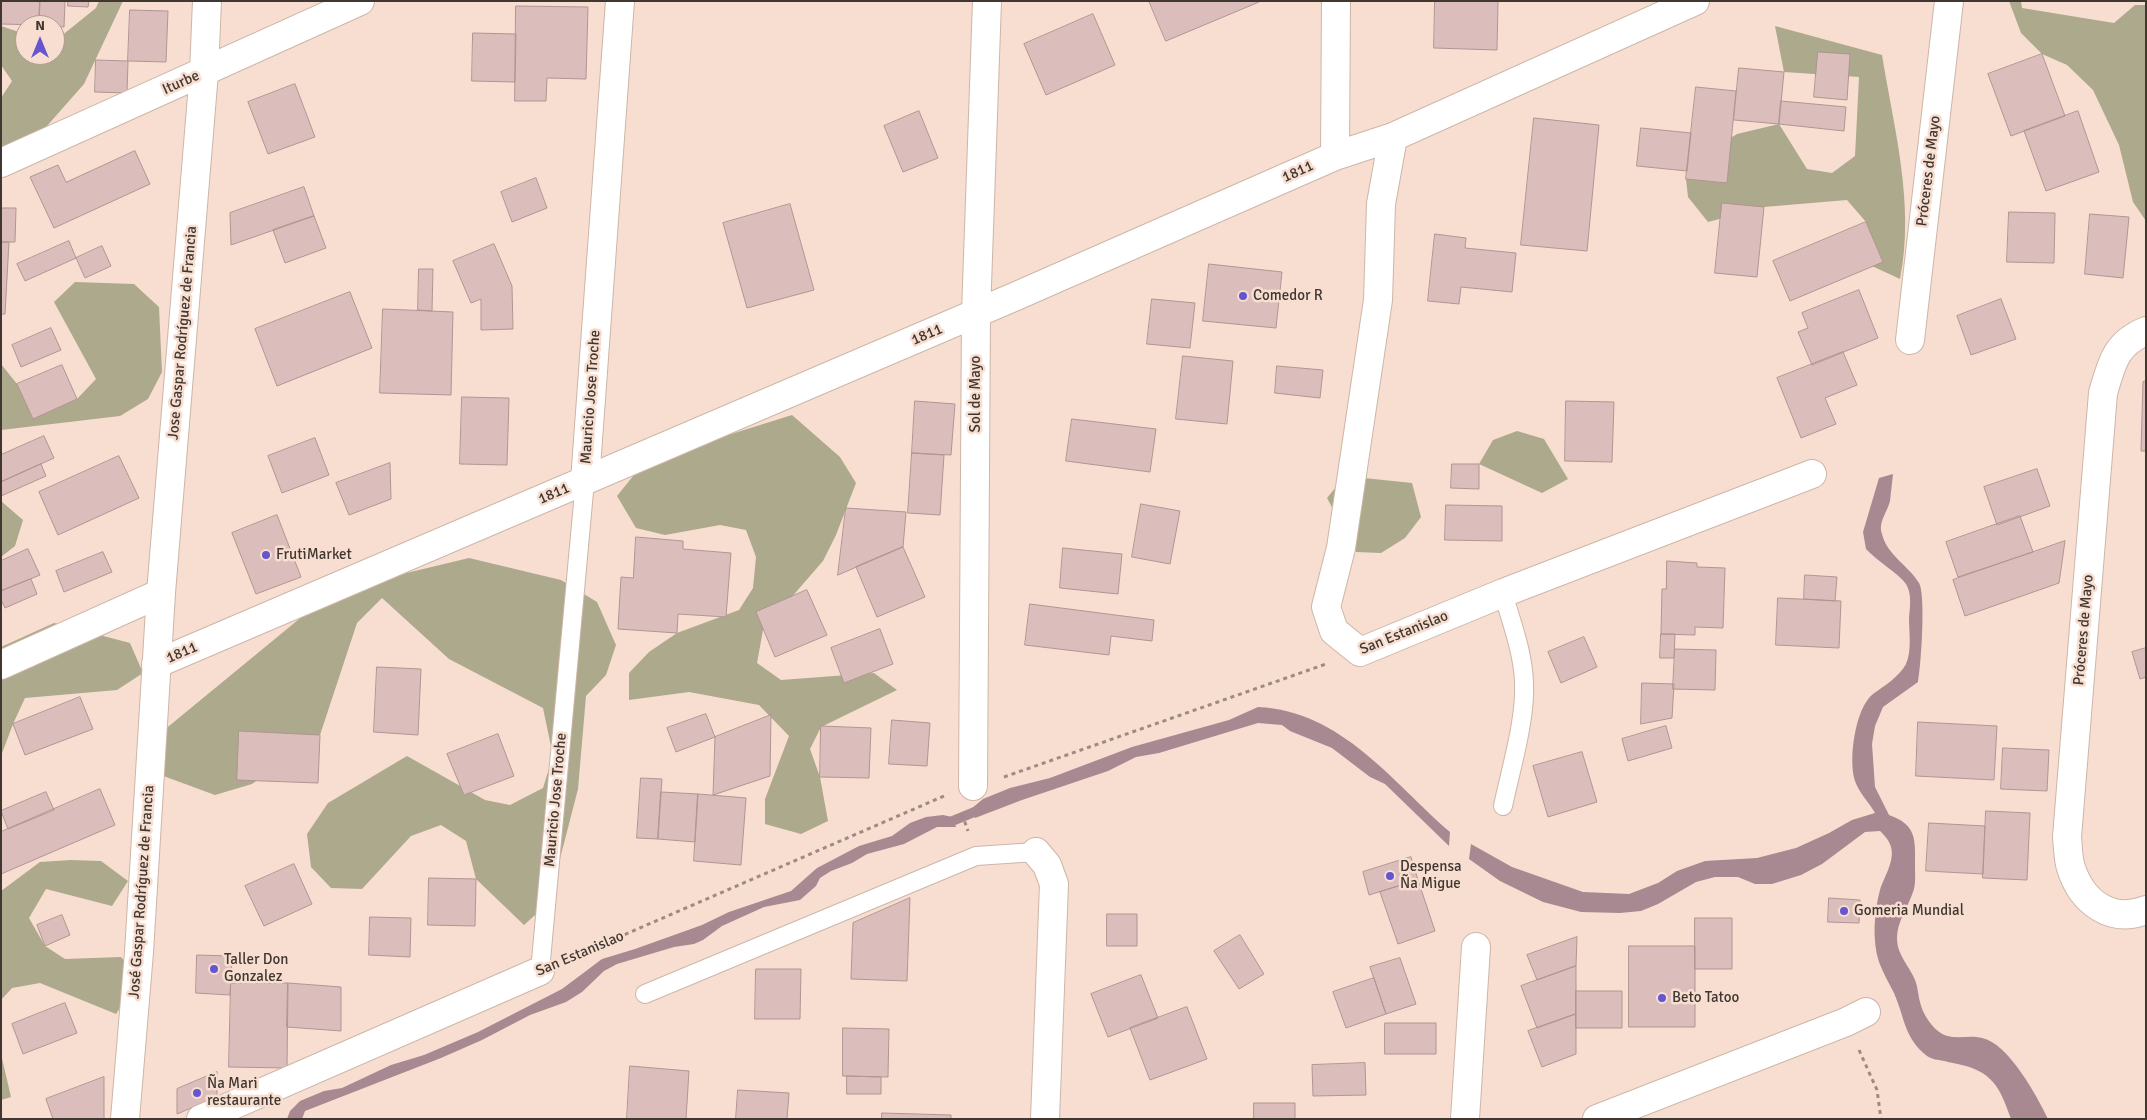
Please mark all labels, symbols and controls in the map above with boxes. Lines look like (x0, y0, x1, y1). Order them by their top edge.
north arrow (15, 15, 65, 65)
text: N (35, 17, 45, 34)
street label: Iturbe (160, 67, 202, 99)
street label: Próceres de Mayo (1913, 115, 1945, 227)
street label: 1811 (1280, 157, 1316, 187)
street label: Jose Gaspar Rodríguez de Francia (165, 225, 201, 441)
place label: Comedor R (1253, 287, 1323, 305)
marker: Comedor R (1237, 290, 1249, 302)
street label: 1811 (909, 320, 945, 350)
street label: Mauricio Jose Troche (577, 329, 605, 465)
street label: Sol de Mayo (967, 356, 985, 432)
street label: 1811 (536, 479, 572, 509)
place label: FrutiMarket (276, 546, 352, 564)
marker: FrutiMarket (260, 549, 272, 561)
street label: Próceres de Mayo (2070, 574, 2098, 686)
street label: San Estanislao (1357, 607, 1451, 659)
street label: 1811 (164, 638, 200, 668)
street label: Mauricio Jose Troche (541, 732, 571, 868)
street label: José Gaspar Rodríguez de Francia (126, 784, 158, 1000)
place label: Despensa Ña Migue (1400, 858, 1462, 893)
marker: Despensa Ña Migue (1384, 870, 1396, 882)
place label: Gomeria Mundial (1854, 902, 1964, 920)
marker: Gomeria Mundial (1838, 905, 1850, 917)
street label: San Estanislao (533, 927, 627, 981)
place label: Taller Don Gonzalez (224, 951, 288, 986)
marker: Taller Don Gonzalez (208, 963, 220, 975)
place label: Beto Tatoo (1672, 989, 1739, 1007)
marker: Beto Tatoo (1656, 992, 1668, 1004)
place label: Ña Mari restaurante (207, 1075, 281, 1110)
marker: Ña Mari restaurante (191, 1087, 203, 1099)

